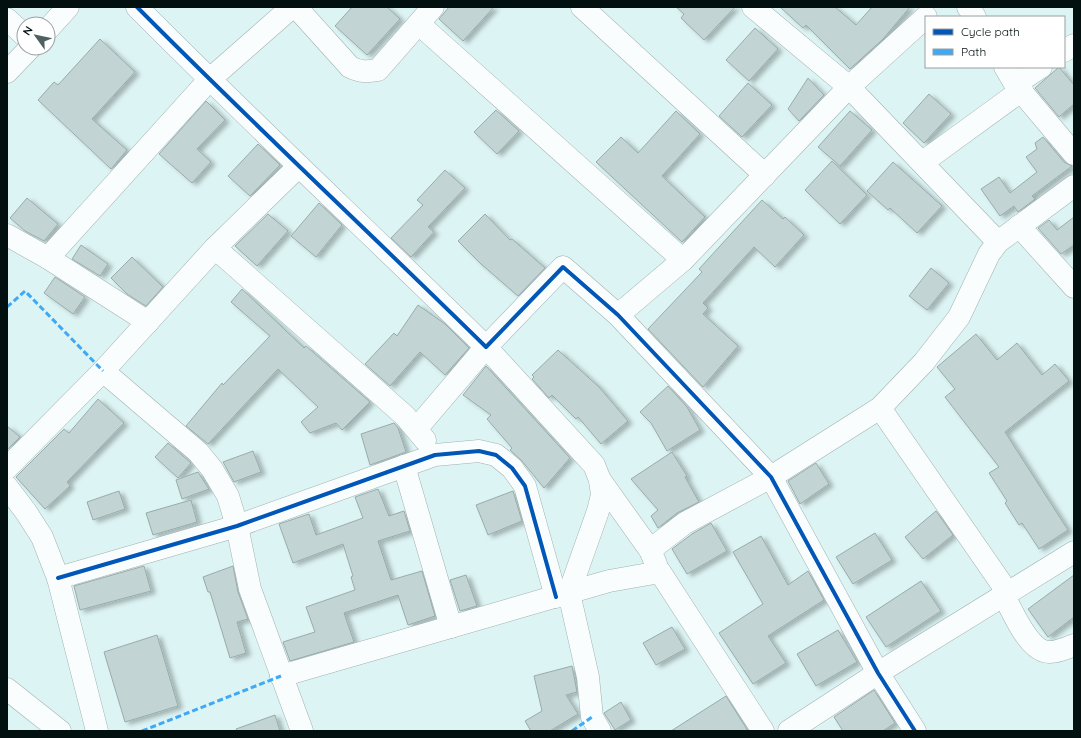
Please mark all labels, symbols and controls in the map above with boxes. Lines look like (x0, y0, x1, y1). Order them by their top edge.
north arrow (16, 16, 56, 56)
legend (925, 16, 1065, 68)
text: N (20, 23, 36, 38)
text: Cycle path (961, 24, 1020, 39)
text: Path (961, 44, 986, 59)

